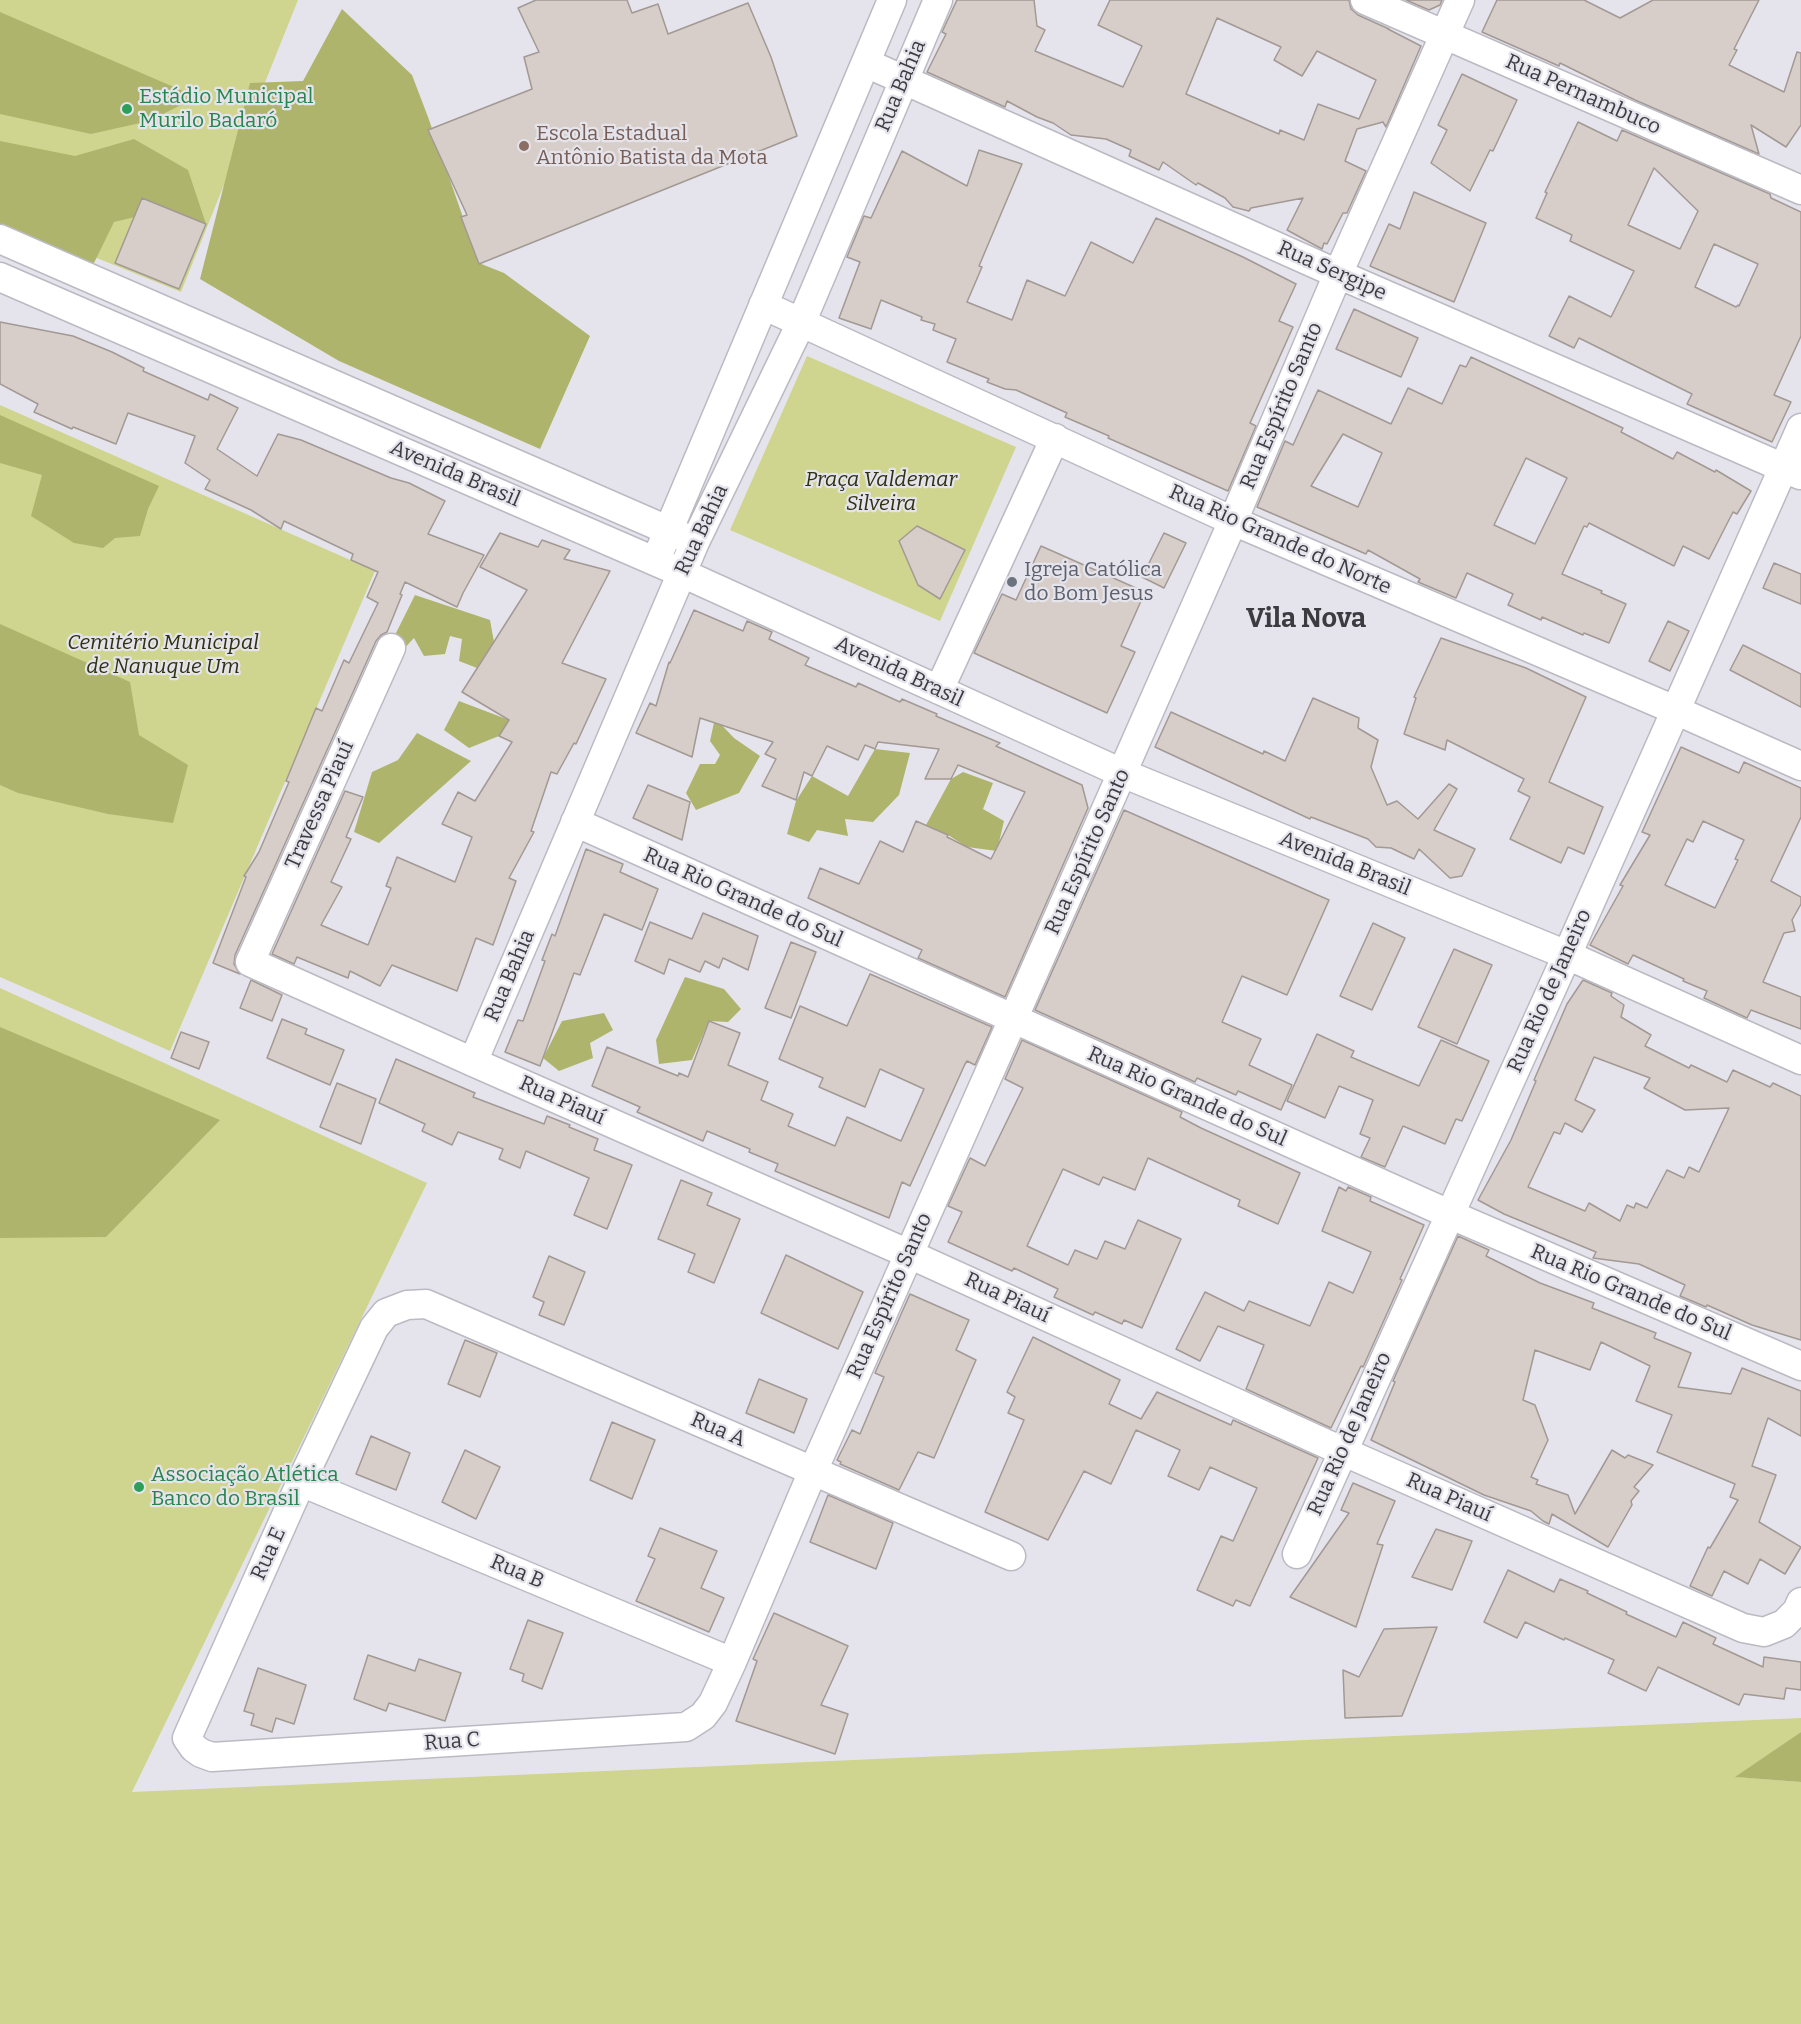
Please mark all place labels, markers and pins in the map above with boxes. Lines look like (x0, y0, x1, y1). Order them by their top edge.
place label: Estádio Municipal Murilo Badaró (139, 84, 314, 134)
marker: Estádio Municipal Murilo Badaró (120, 102, 134, 116)
place label: Escola Estadual Antônio Batista da Mota (536, 121, 768, 171)
marker: Escola Estadual Antônio Batista da Mota (517, 139, 531, 153)
place label: Igreja Católica do Bom Jesus (1024, 557, 1162, 607)
marker: Igreja Católica do Bom Jesus (1005, 575, 1019, 589)
place label: Associação Atlética Banco do Brasil (151, 1462, 339, 1512)
marker: Associação Atlética Banco do Brasil (132, 1480, 146, 1494)

